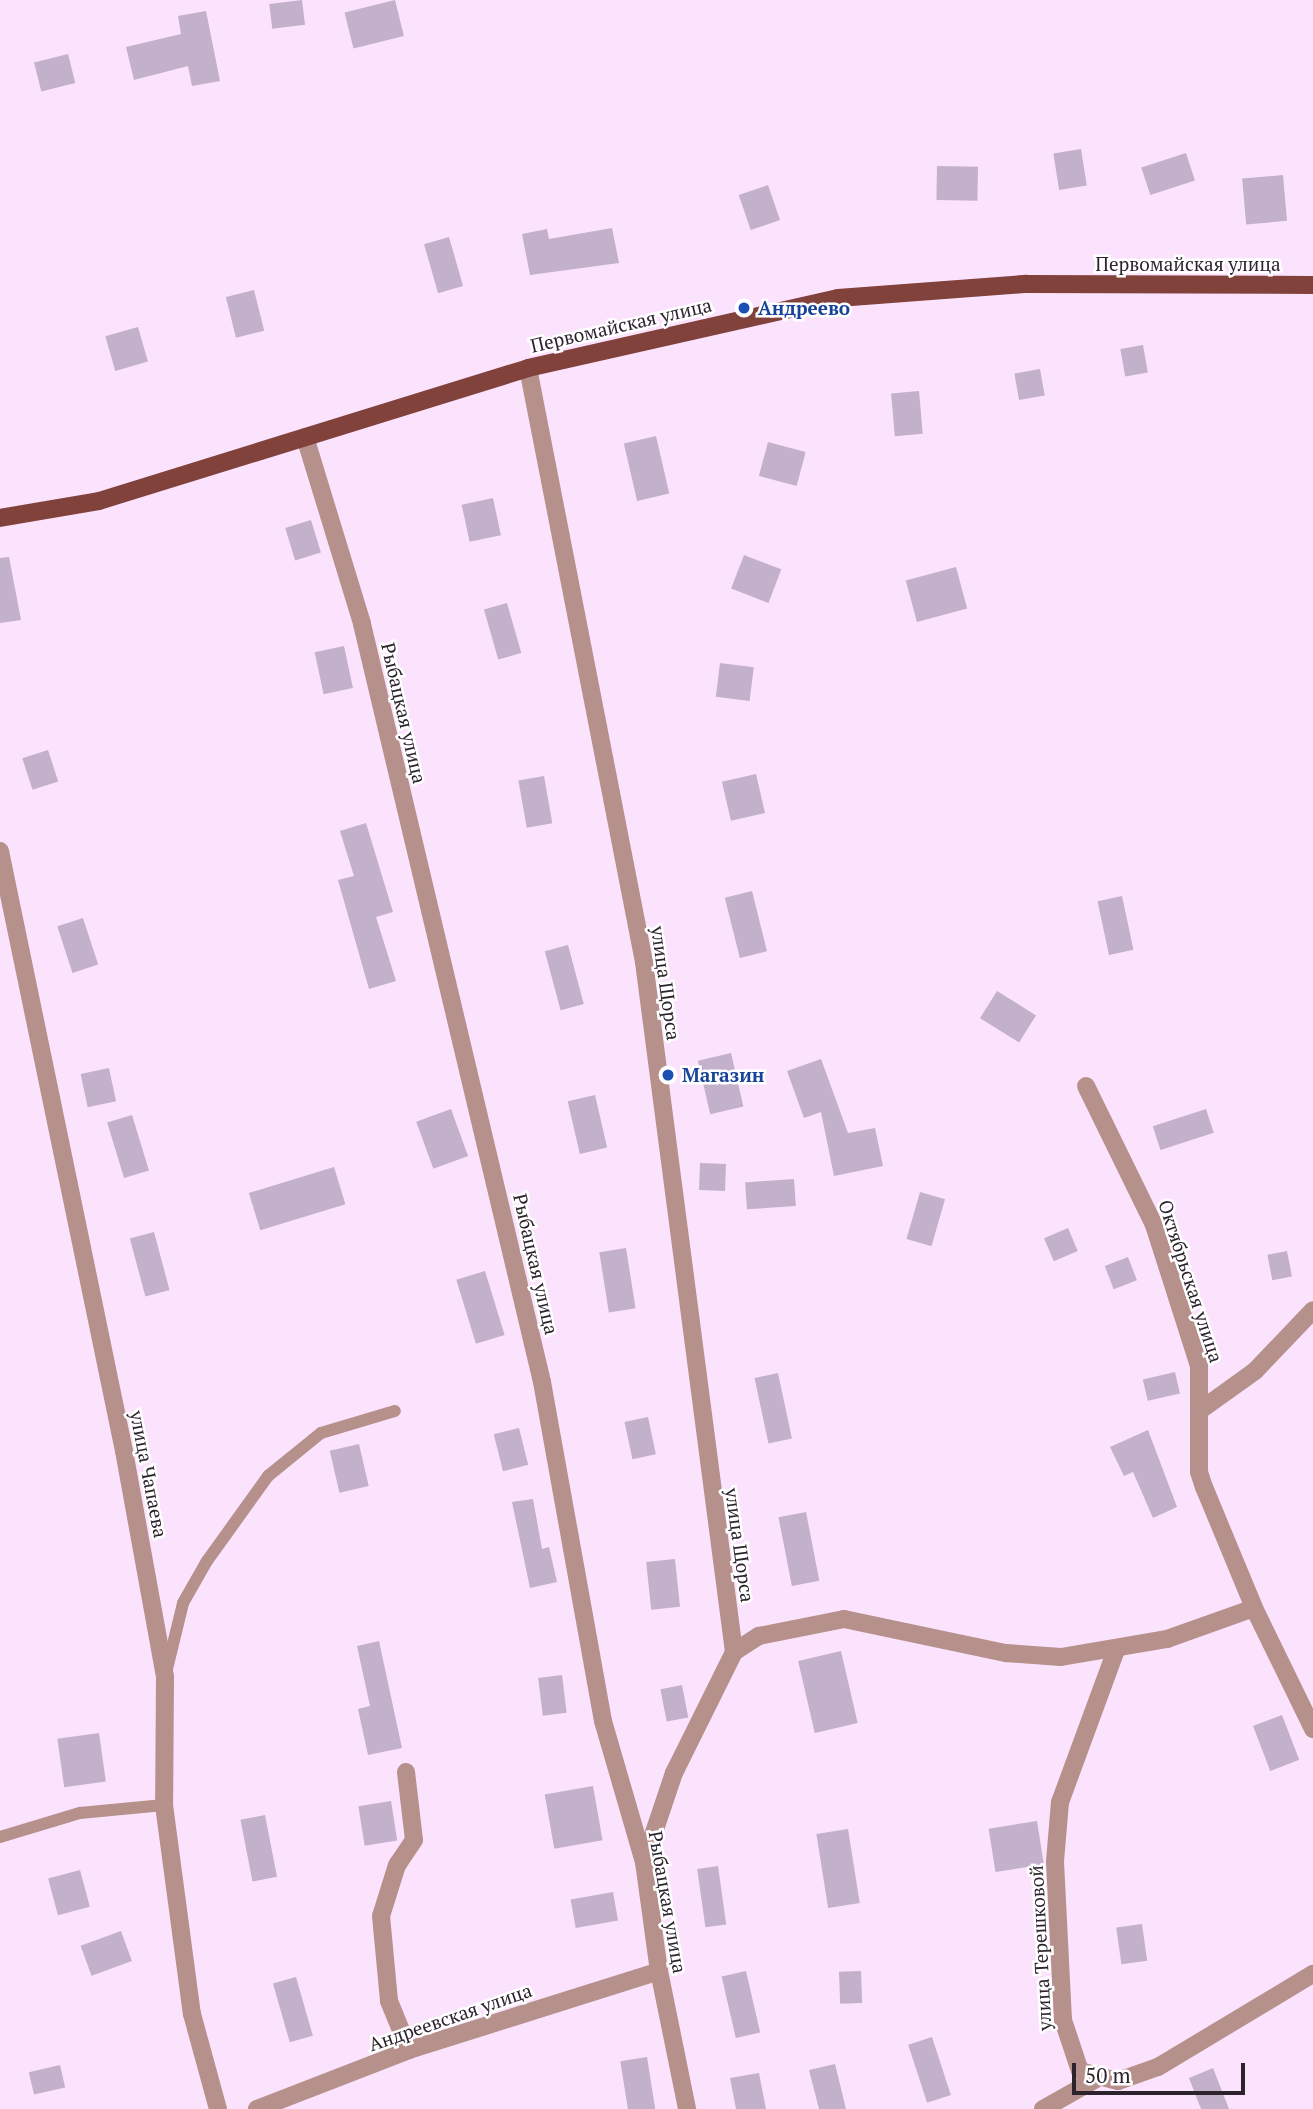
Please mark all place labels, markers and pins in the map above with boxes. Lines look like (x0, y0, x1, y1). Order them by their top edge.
place label: Андреево (758, 297, 850, 319)
marker: Андреево (736, 300, 752, 316)
place label: Магазин (682, 1064, 764, 1086)
marker: Магазин (660, 1067, 676, 1083)

